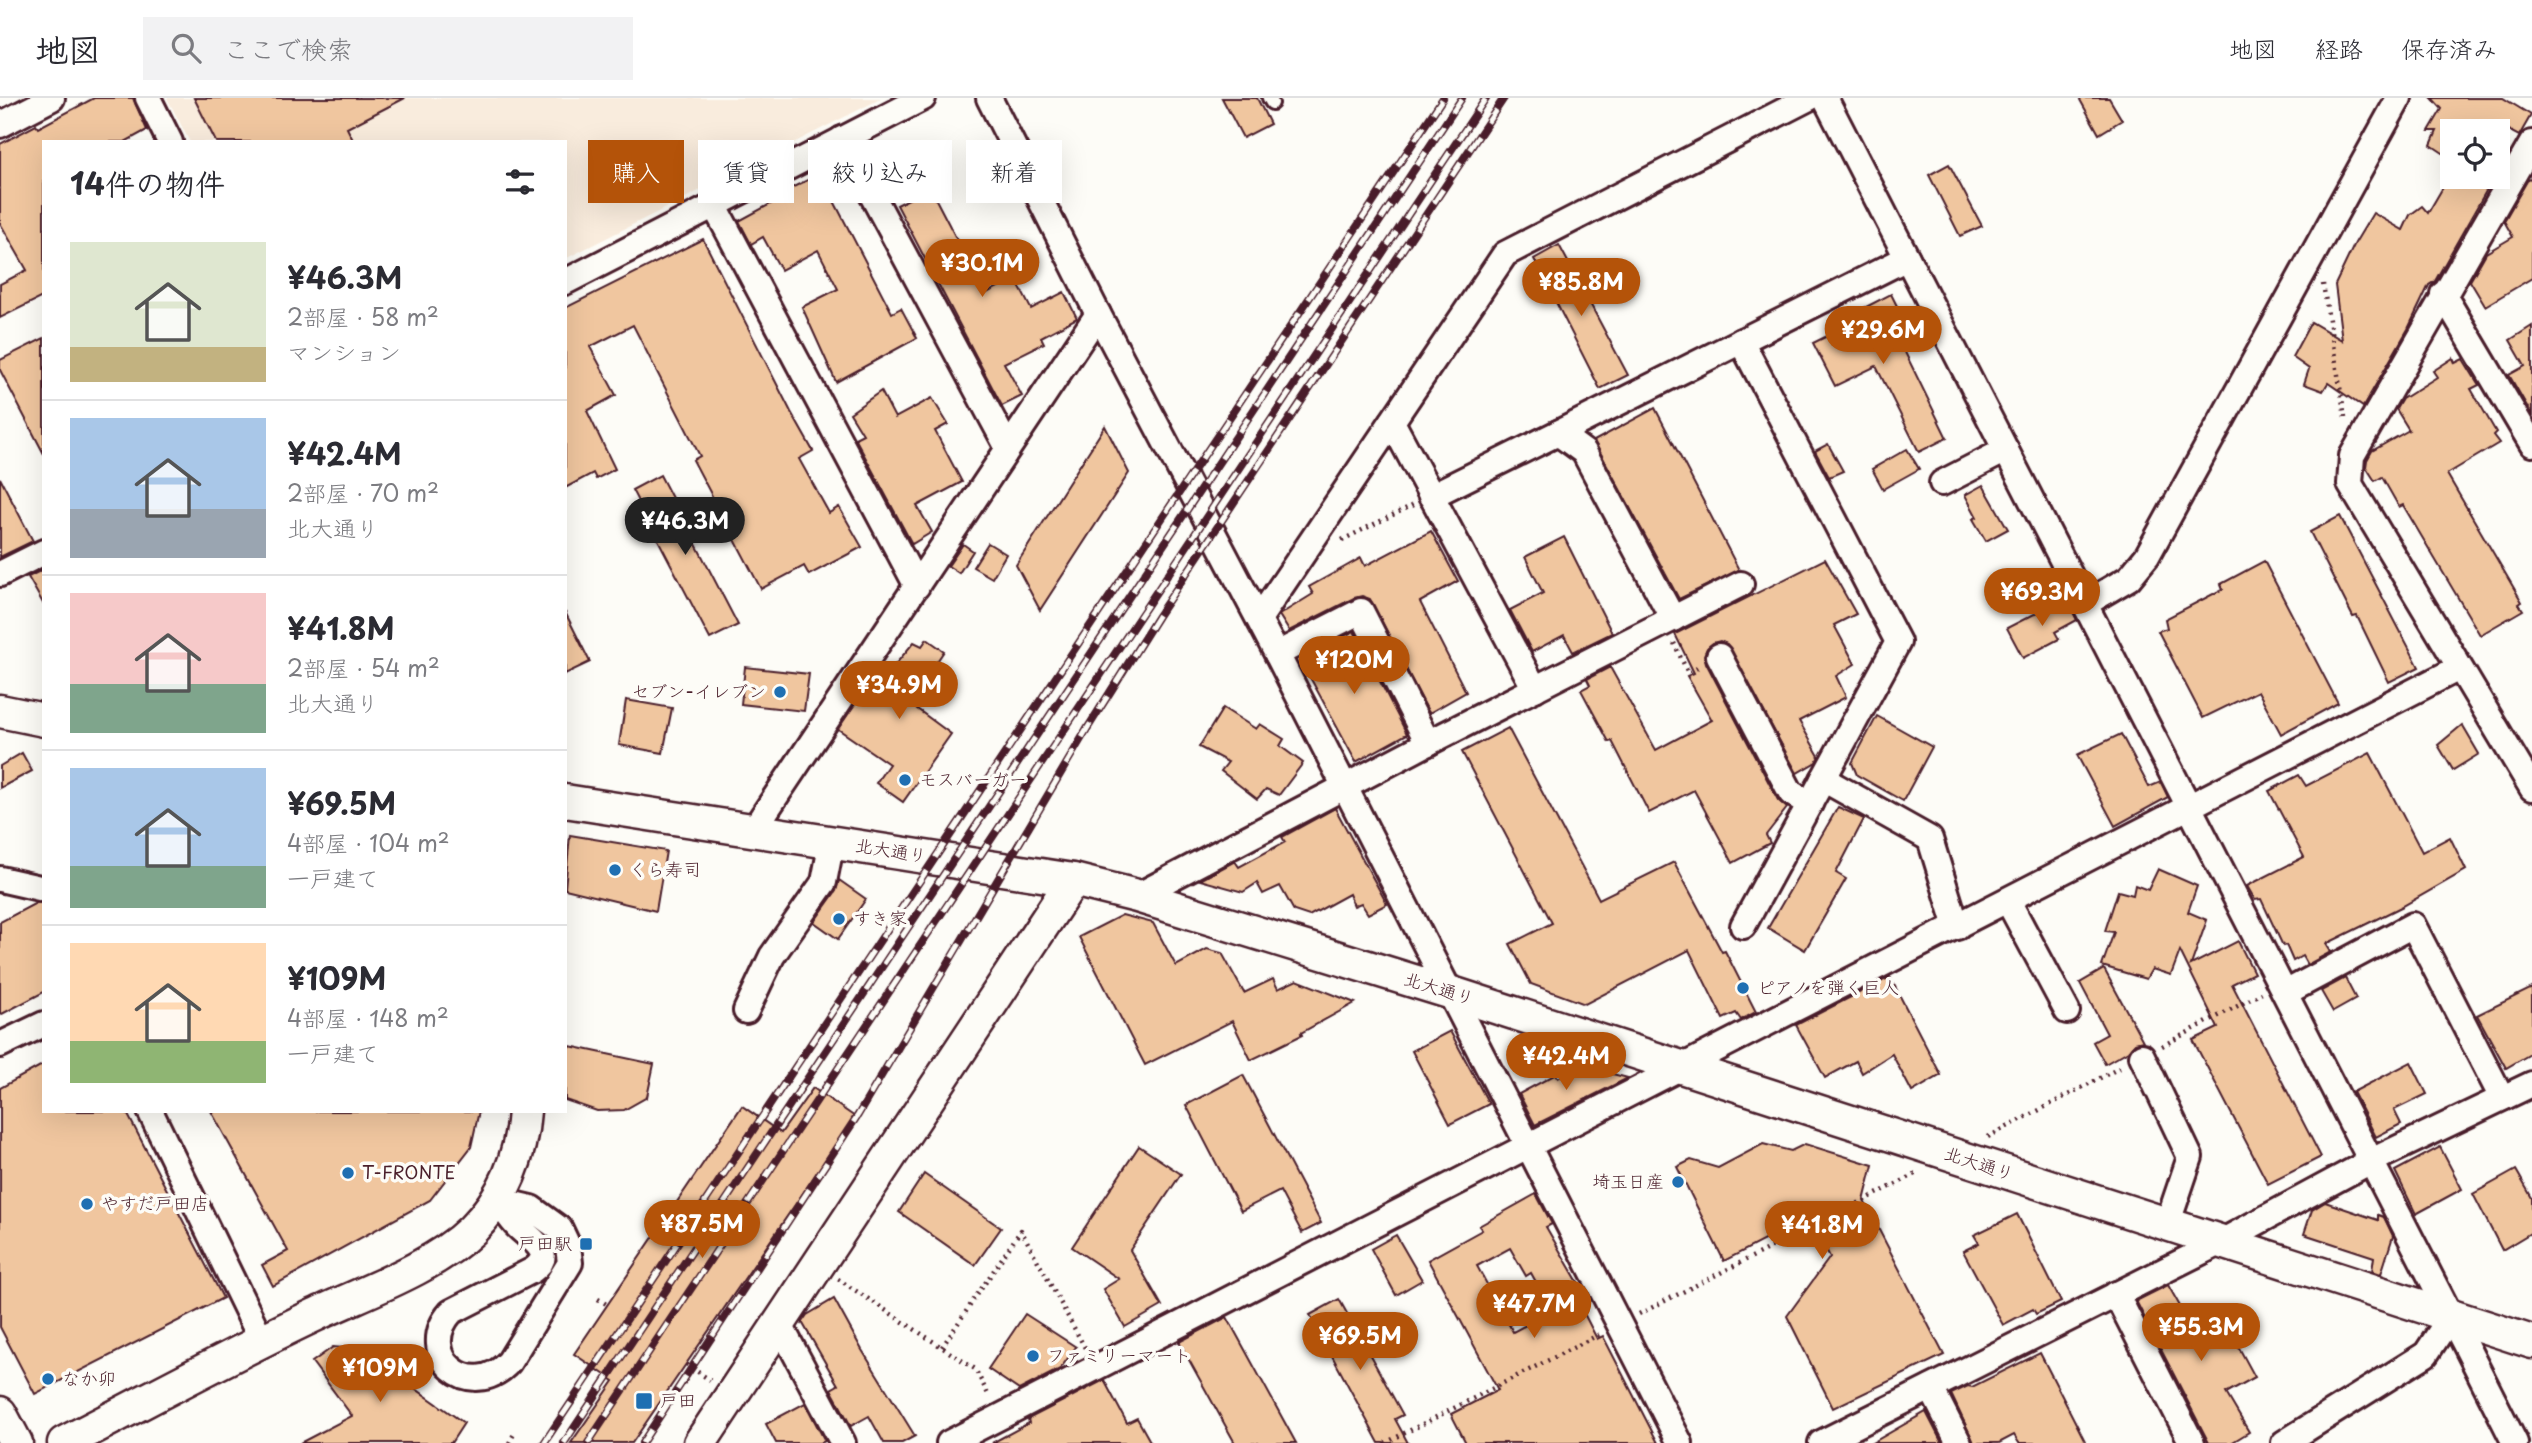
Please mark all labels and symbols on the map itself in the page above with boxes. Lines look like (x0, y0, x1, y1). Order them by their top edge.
pin: ¥30.1M (925, 240, 1039, 299)
pin: ¥85.8M (1524, 258, 1638, 318)
pin: ¥29.6M (1826, 306, 1940, 366)
pin: ¥46.3M (628, 498, 742, 557)
pin: ¥69.3M (1985, 568, 2099, 628)
pin: ¥120M (1305, 636, 1403, 696)
pin: ¥34.9M (842, 662, 956, 721)
place label: セブン-イレブン (631, 677, 766, 704)
marker: セブン-イレブン (772, 684, 788, 700)
place label: モスバーガー (919, 765, 1027, 792)
marker: モスバーガー (897, 772, 913, 788)
street label: 北大通り (854, 831, 929, 868)
place label: くら寿司 (629, 855, 701, 882)
marker: くら寿司 (607, 862, 623, 878)
place label: すき家 (853, 904, 907, 931)
marker: すき家 (831, 911, 847, 927)
street label: 北大通り (1401, 964, 1478, 1011)
place label: ピアノを弾く巨人 (1757, 973, 1899, 1000)
marker: ピアノを弾く巨人 (1735, 980, 1751, 996)
pin: ¥42.4M (1509, 1032, 1623, 1092)
street label: 北大通り (1941, 1139, 2018, 1187)
place label: T-FRONTE (362, 1158, 456, 1185)
marker: T-FRONTE (340, 1165, 356, 1181)
place label: 埼玉日産 (1592, 1167, 1664, 1194)
marker: 埼玉日産 (1670, 1174, 1686, 1190)
place label: やすだ戸田店 (101, 1189, 209, 1216)
marker: やすだ戸田店 (79, 1196, 95, 1212)
pin: ¥87.5M (645, 1200, 759, 1260)
pin: ¥41.8M (1765, 1202, 1879, 1261)
place label: 戸田駅 (518, 1229, 572, 1256)
marker: 戸田駅 (578, 1236, 594, 1252)
pin: ¥47.7M (1477, 1280, 1591, 1340)
pin: ¥55.3M (2144, 1304, 2258, 1363)
pin: ¥69.5M (1303, 1312, 1417, 1372)
place label: ファミリーマート (1047, 1341, 1191, 1368)
pin: ¥109M (331, 1344, 429, 1404)
marker: ファミリーマート (1025, 1348, 1041, 1364)
place label: なか卯 (62, 1364, 116, 1391)
marker: なか卯 (40, 1371, 56, 1387)
place label: 戸田 (660, 1386, 696, 1413)
marker: 戸田 (634, 1391, 654, 1411)

